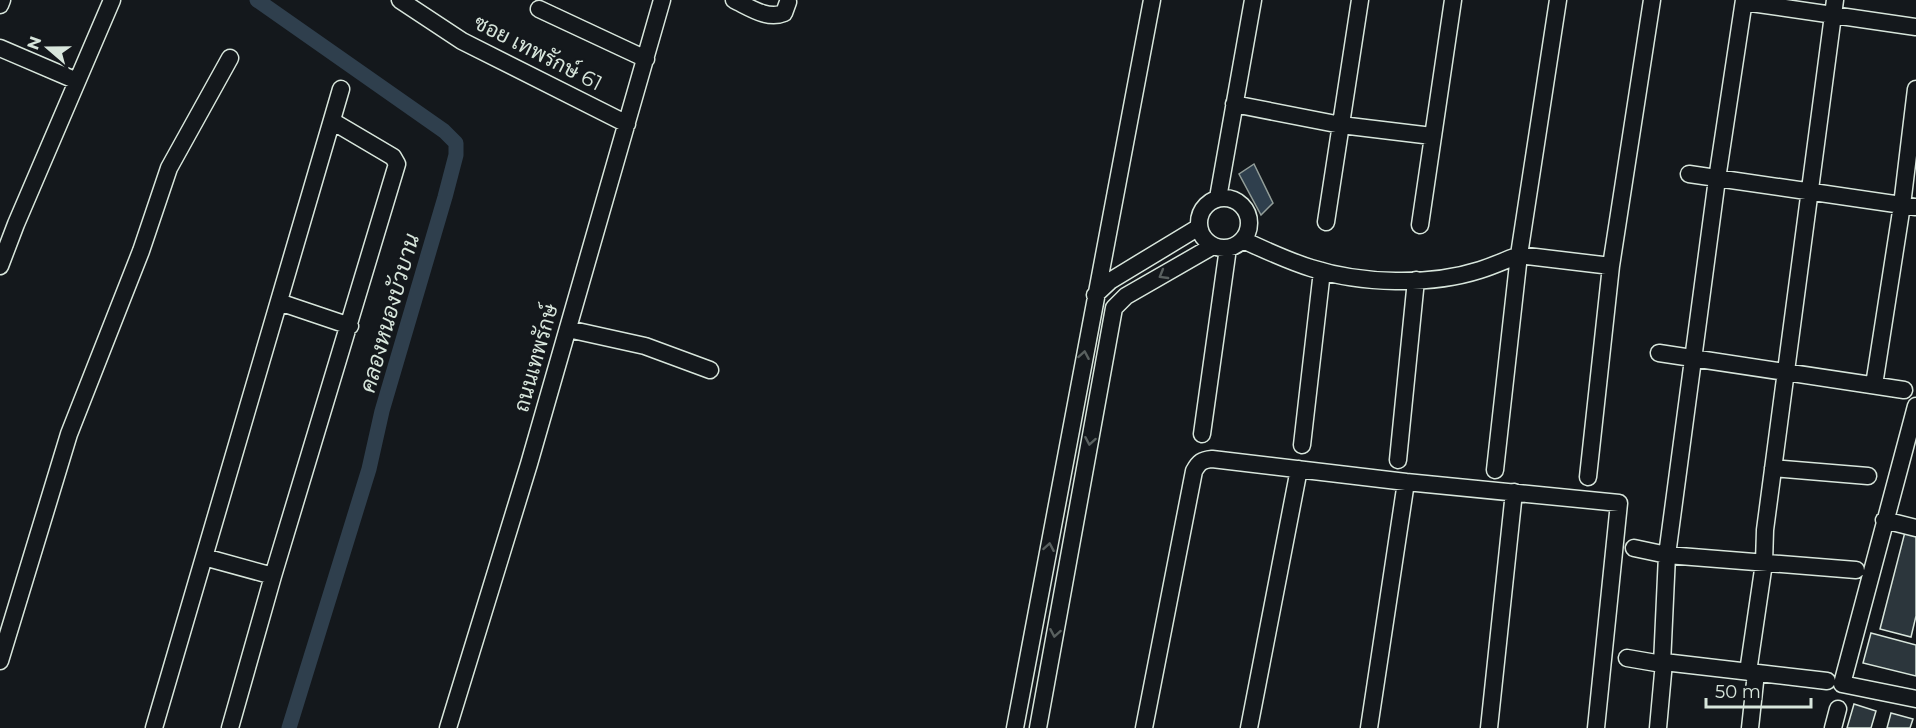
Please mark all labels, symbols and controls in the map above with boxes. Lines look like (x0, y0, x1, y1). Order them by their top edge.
street label: ซอย เทพรักษ์ 61 (470, 9, 607, 96)
north arrow (18, 18, 78, 78)
text: N (23, 34, 46, 52)
water label: คลองหนองบัวบาน (354, 231, 425, 396)
one-way arrow (1159, 268, 1169, 279)
street label: ถนนเทพรักษ์ (507, 300, 563, 415)
one-way arrow (1077, 350, 1090, 360)
one-way arrow (1084, 436, 1097, 446)
one-way arrow (1042, 542, 1055, 552)
one-way arrow (1049, 628, 1062, 638)
scale bar (1706, 671, 1811, 709)
text: 50 m (1715, 681, 1761, 703)

